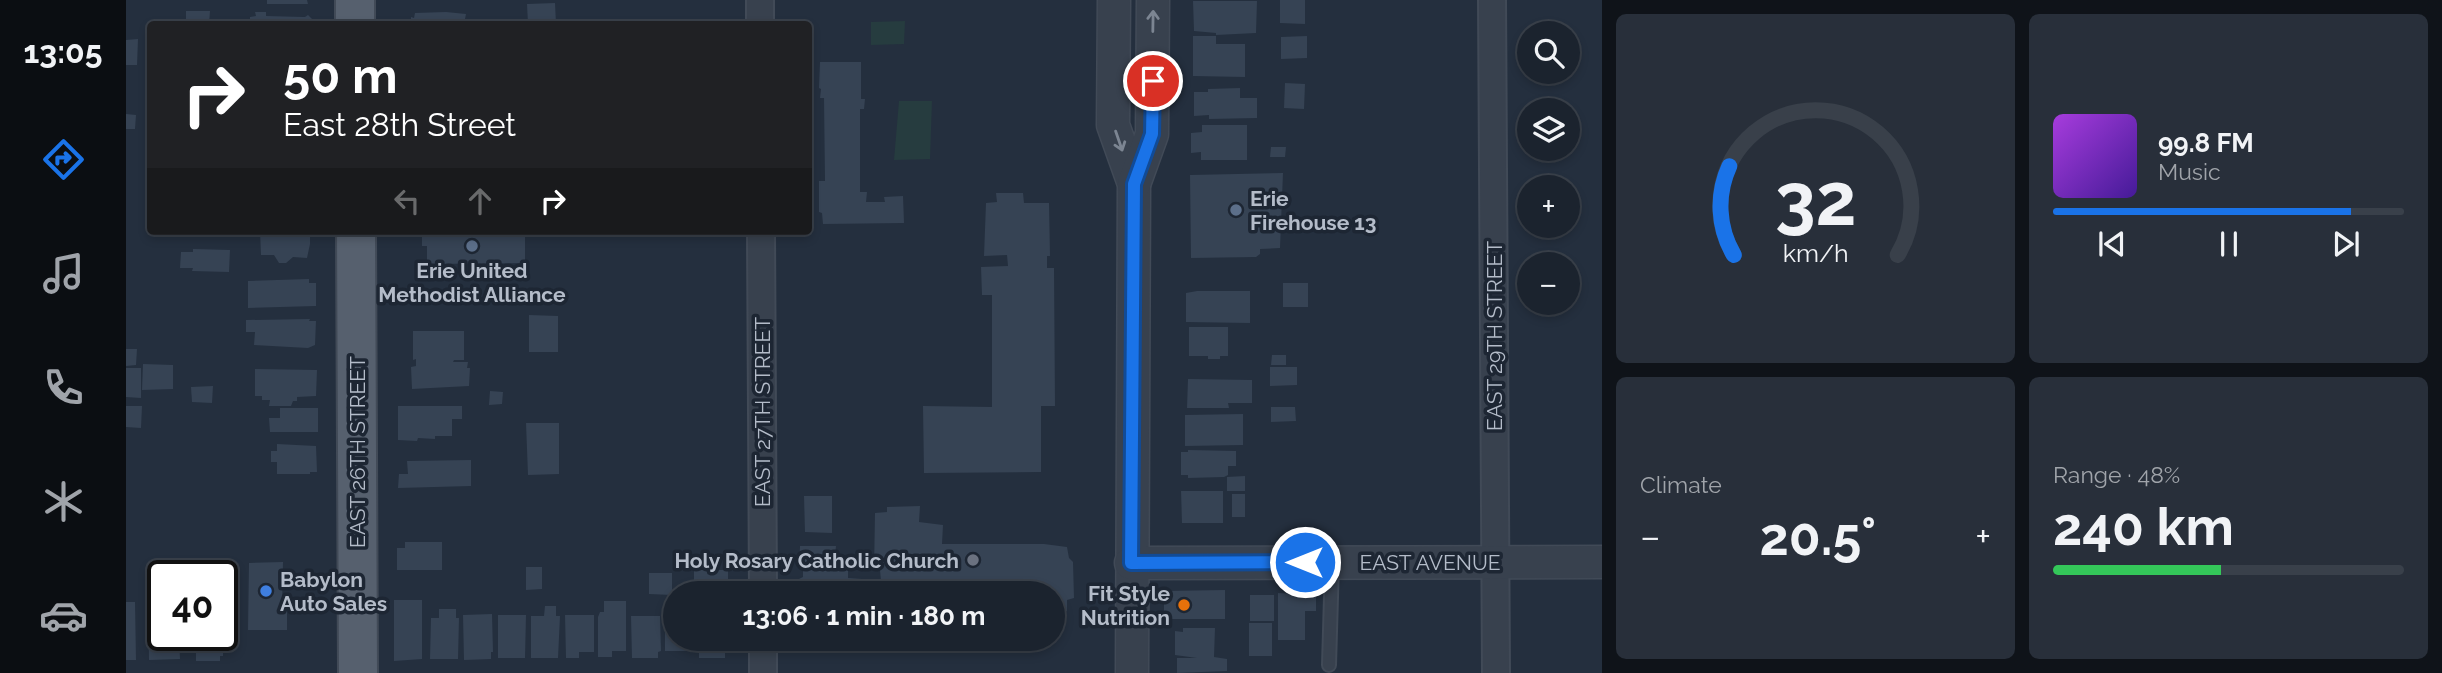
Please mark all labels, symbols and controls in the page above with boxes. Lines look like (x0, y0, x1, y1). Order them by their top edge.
one-way arrow (1146, 10, 1160, 33)
map controls (1517, 21, 1580, 315)
button: search (1517, 21, 1580, 84)
text: 13:05 (24, 33, 102, 70)
text: 50 m (283, 47, 398, 104)
icon: right (168, 49, 259, 140)
pin (1123, 51, 1183, 111)
icon: arrive (1134, 62, 1172, 100)
button: layers (1517, 98, 1580, 161)
text: East 28th Street (283, 106, 516, 143)
text: 99.8 FM (2158, 128, 2254, 158)
one-way arrow (1114, 129, 1126, 151)
icon: directions (39, 135, 88, 184)
text: 32 (1775, 157, 1856, 242)
text: Music (2158, 158, 2221, 185)
button: + (1517, 175, 1580, 238)
icon: left (388, 182, 426, 220)
icon: ahead (461, 182, 499, 220)
icon: right (534, 182, 572, 220)
place label: Erie Firehouse 13 (1250, 186, 1376, 235)
marker: Erie Firehouse 13 (1228, 202, 1244, 218)
icon: previous (2093, 225, 2131, 263)
icon: pause (2210, 225, 2248, 263)
icon: next (2327, 225, 2365, 263)
marker: Erie United Methodist Alliance (464, 238, 480, 254)
text: km/h (1783, 238, 1848, 268)
street label: EAST 29TH STREET (1482, 241, 1507, 431)
icon: music (39, 249, 88, 298)
button: − (1517, 252, 1580, 315)
place label: Erie United Methodist Alliance (378, 258, 566, 307)
street label: EAST 27TH STREET (750, 317, 775, 507)
street label: EAST 26TH STREET (345, 356, 370, 548)
icon: phone (39, 363, 88, 412)
text: Range · 48% (2053, 461, 2180, 488)
text: Climate (1640, 471, 1722, 498)
icon: climate (39, 477, 88, 526)
text: 240 km (2053, 496, 2234, 557)
text: 20.5° (1760, 506, 1876, 567)
text: − (1640, 514, 1660, 559)
text: + (1975, 514, 1991, 559)
position arrow (1268, 525, 1342, 599)
place label: Holy Rosary Catholic Church (674, 548, 959, 573)
street label: EAST AVENUE (1359, 550, 1501, 575)
marker: Holy Rosary Catholic Church (965, 552, 981, 568)
speed limit sign: 40 (147, 560, 238, 651)
place label: Babylon Auto Sales (280, 567, 387, 616)
place label: Fit Style Nutrition (1081, 581, 1170, 630)
marker: Babylon Auto Sales (258, 583, 274, 599)
icon: car (39, 591, 88, 640)
marker: Fit Style Nutrition (1176, 597, 1192, 613)
text: 13:06 · 1 min · 180 m (743, 601, 985, 631)

